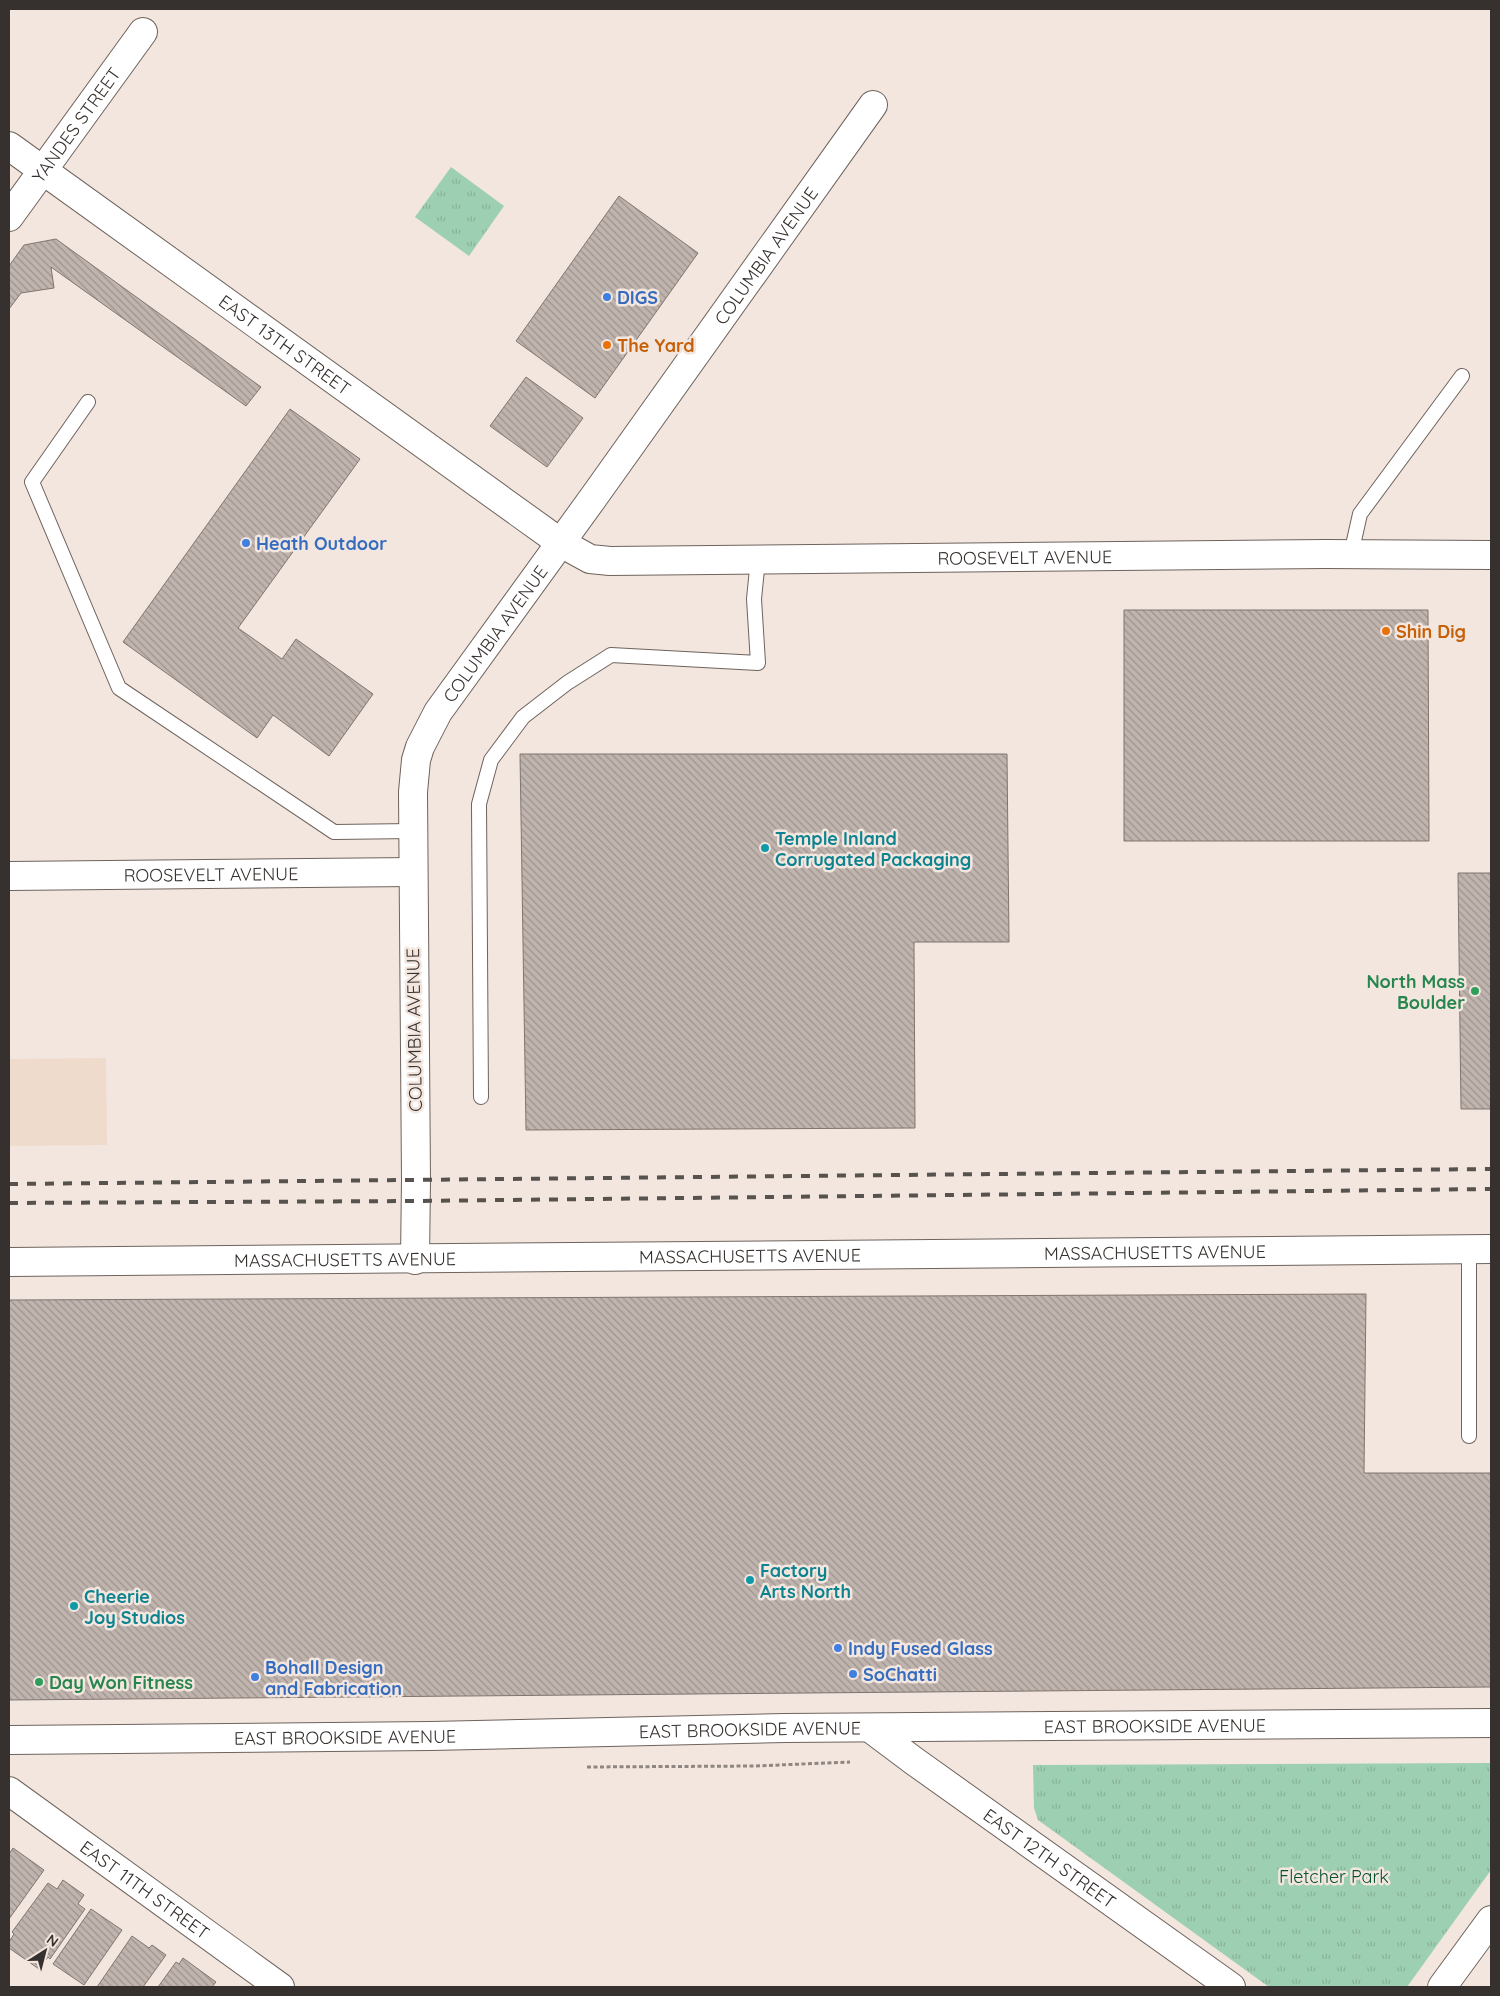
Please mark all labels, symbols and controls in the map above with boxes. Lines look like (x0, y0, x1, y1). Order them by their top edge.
street label: YANDES STREET (26, 62, 125, 187)
street label: COLUMBIA AVENUE (709, 182, 823, 329)
place label: DIGS (617, 286, 658, 309)
street label: EAST 13TH STREET (215, 289, 356, 400)
marker: DIGS (601, 291, 613, 303)
place label: The Yard (617, 334, 695, 357)
marker: The Yard (601, 339, 613, 351)
place label: Heath Outdoor (256, 532, 387, 555)
marker: Heath Outdoor (240, 537, 252, 549)
street label: ROOSEVELT AVENUE (937, 545, 1112, 569)
street label: COLUMBIA AVENUE (437, 560, 552, 707)
place label: Shin Dig (1396, 620, 1466, 643)
marker: Shin Dig (1380, 625, 1392, 637)
place label: Temple Inland Corrugated Packaging (775, 827, 971, 871)
marker: Temple Inland Corrugated Packaging (759, 842, 771, 854)
street label: ROOSEVELT AVENUE (123, 862, 298, 886)
street label: COLUMBIA AVENUE (401, 948, 427, 1112)
place label: North Mass Boulder (1366, 970, 1465, 1014)
marker: North Mass Boulder (1469, 985, 1481, 997)
street label: MASSACHUSETTS AVENUE (1044, 1239, 1266, 1264)
street label: MASSACHUSETTS AVENUE (639, 1243, 861, 1268)
street label: MASSACHUSETTS AVENUE (234, 1247, 456, 1272)
place label: Factory Arts North (760, 1559, 851, 1603)
marker: Factory Arts North (744, 1574, 756, 1586)
place label: Cheerie Joy Studios (84, 1585, 185, 1629)
marker: Cheerie Joy Studios (68, 1600, 80, 1612)
place label: Indy Fused Glass (848, 1637, 993, 1660)
marker: Indy Fused Glass (832, 1642, 844, 1654)
place label: Bohall Design and Fabrication (265, 1656, 402, 1700)
place label: SoChatti (863, 1663, 937, 1686)
marker: SoChatti (847, 1668, 859, 1680)
place label: Day Won Fitness (49, 1671, 193, 1694)
marker: Bohall Design and Fabrication (249, 1671, 261, 1683)
marker: Day Won Fitness (33, 1676, 45, 1688)
street label: EAST BROOKSIDE AVENUE (1044, 1713, 1266, 1738)
street label: EAST BROOKSIDE AVENUE (639, 1716, 861, 1743)
street label: EAST BROOKSIDE AVENUE (234, 1724, 456, 1749)
street label: EAST 12TH STREET (979, 1803, 1121, 1913)
street label: EAST 11TH STREET (76, 1835, 214, 1944)
park label: Fletcher Park (1279, 1865, 1389, 1888)
north arrow (20, 1926, 70, 1976)
text: N (43, 1930, 62, 1951)

